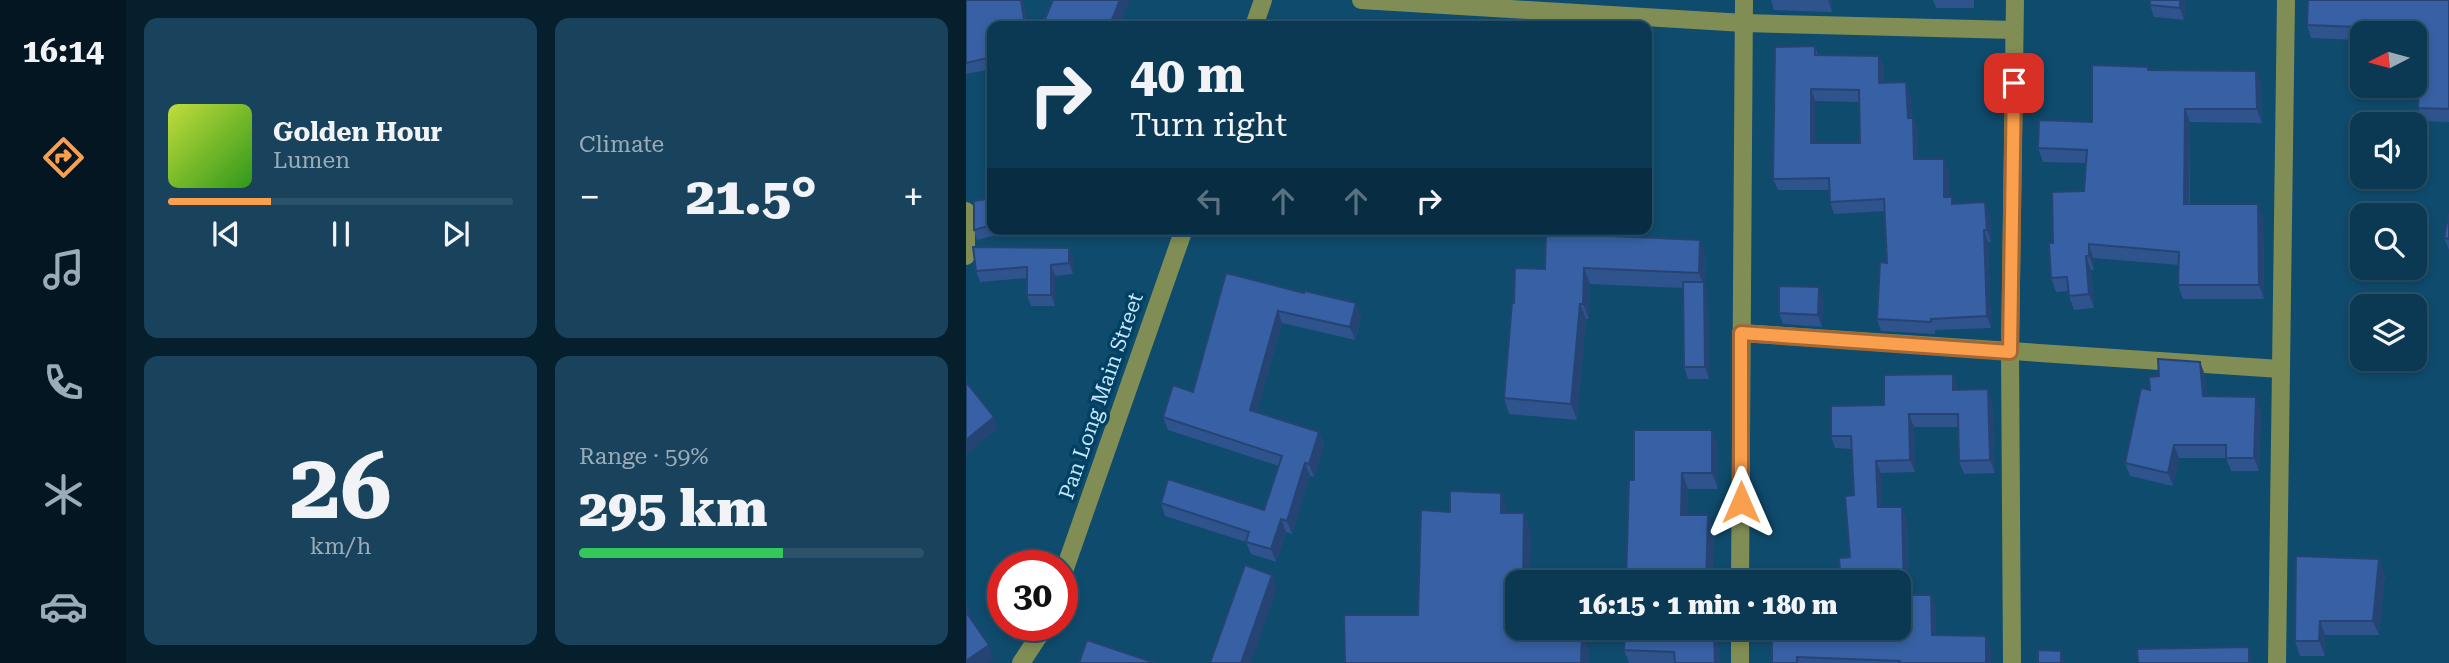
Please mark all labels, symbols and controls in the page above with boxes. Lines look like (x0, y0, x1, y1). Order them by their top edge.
north arrow (2350, 21, 2427, 98)
map controls (2350, 21, 2427, 371)
text: 16:14 (22, 32, 104, 70)
text: 40 m (1130, 47, 1245, 104)
icon: right (1015, 49, 1106, 140)
pin (1984, 53, 2044, 113)
icon: arrive (1995, 64, 2033, 102)
text: Turn right (1130, 106, 1287, 144)
button: sound (2350, 112, 2427, 189)
text: Golden Hour (273, 117, 442, 147)
text: Climate (579, 131, 664, 158)
icon: directions (39, 133, 88, 182)
text: Lumen (273, 147, 350, 174)
text: 21.5° (686, 166, 817, 227)
text: − (579, 175, 600, 219)
text: + (903, 175, 924, 219)
icon: left (1191, 182, 1229, 220)
icon: ahead (1264, 182, 1302, 220)
icon: ahead (1337, 182, 1375, 220)
icon: right (1410, 182, 1448, 220)
button: search (2350, 203, 2427, 280)
icon: previous (207, 215, 245, 253)
icon: pause (322, 215, 360, 253)
icon: next (437, 215, 475, 253)
icon: music (39, 245, 88, 294)
street label: Pan Long Main Street (1054, 289, 1148, 502)
button: layers (2350, 294, 2427, 371)
icon: phone (39, 358, 88, 407)
text: 26 (290, 434, 391, 540)
text: Range · 59% (579, 443, 708, 470)
position arrow (1704, 465, 1778, 539)
icon: climate (39, 470, 88, 519)
text: 295 km (579, 478, 767, 539)
text: km/h (310, 533, 371, 560)
speed limit sign: 30 (987, 550, 1078, 641)
icon: car (39, 582, 88, 631)
text: 16:15 · 1 min · 180 m (1578, 590, 1838, 620)

